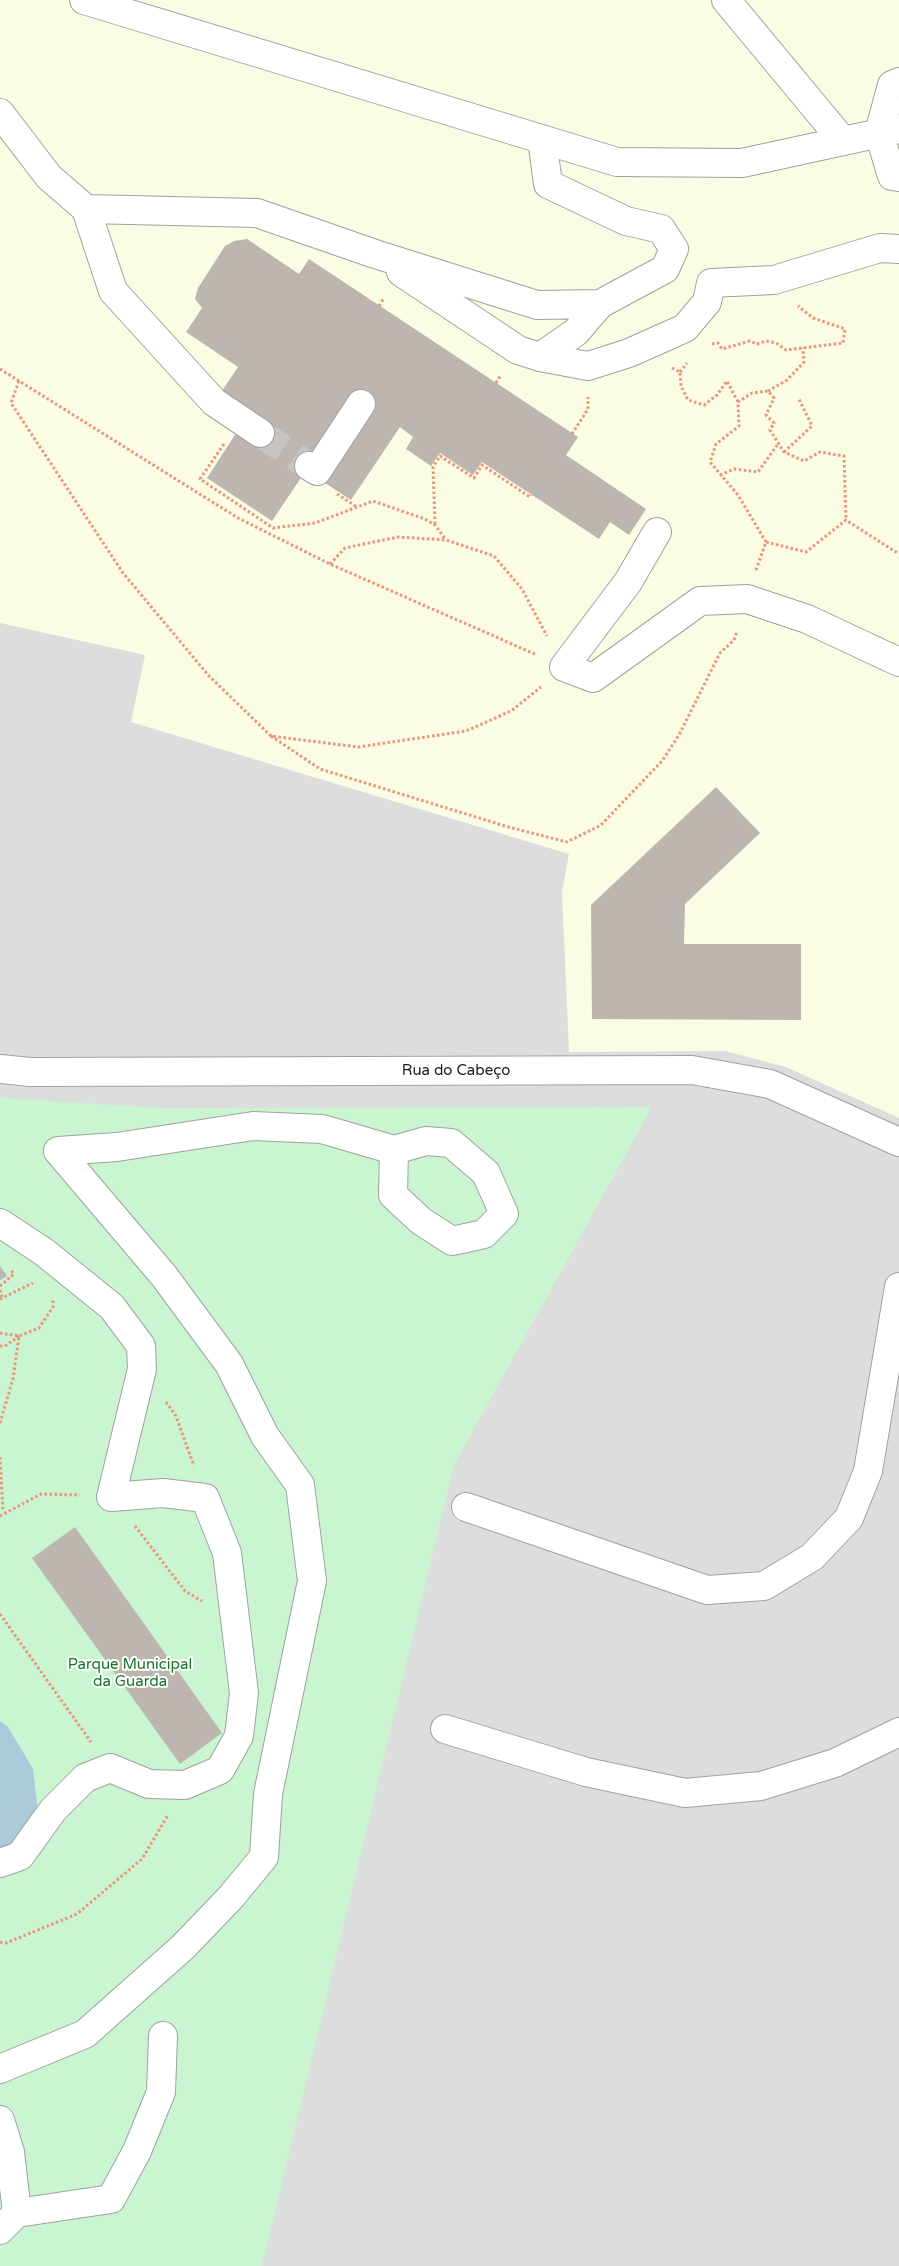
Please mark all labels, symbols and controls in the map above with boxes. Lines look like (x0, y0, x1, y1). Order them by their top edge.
street label: Rua do Cabeço (402, 1062, 510, 1080)
park label: Parque Municipal da Guarda (68, 1656, 192, 1691)

